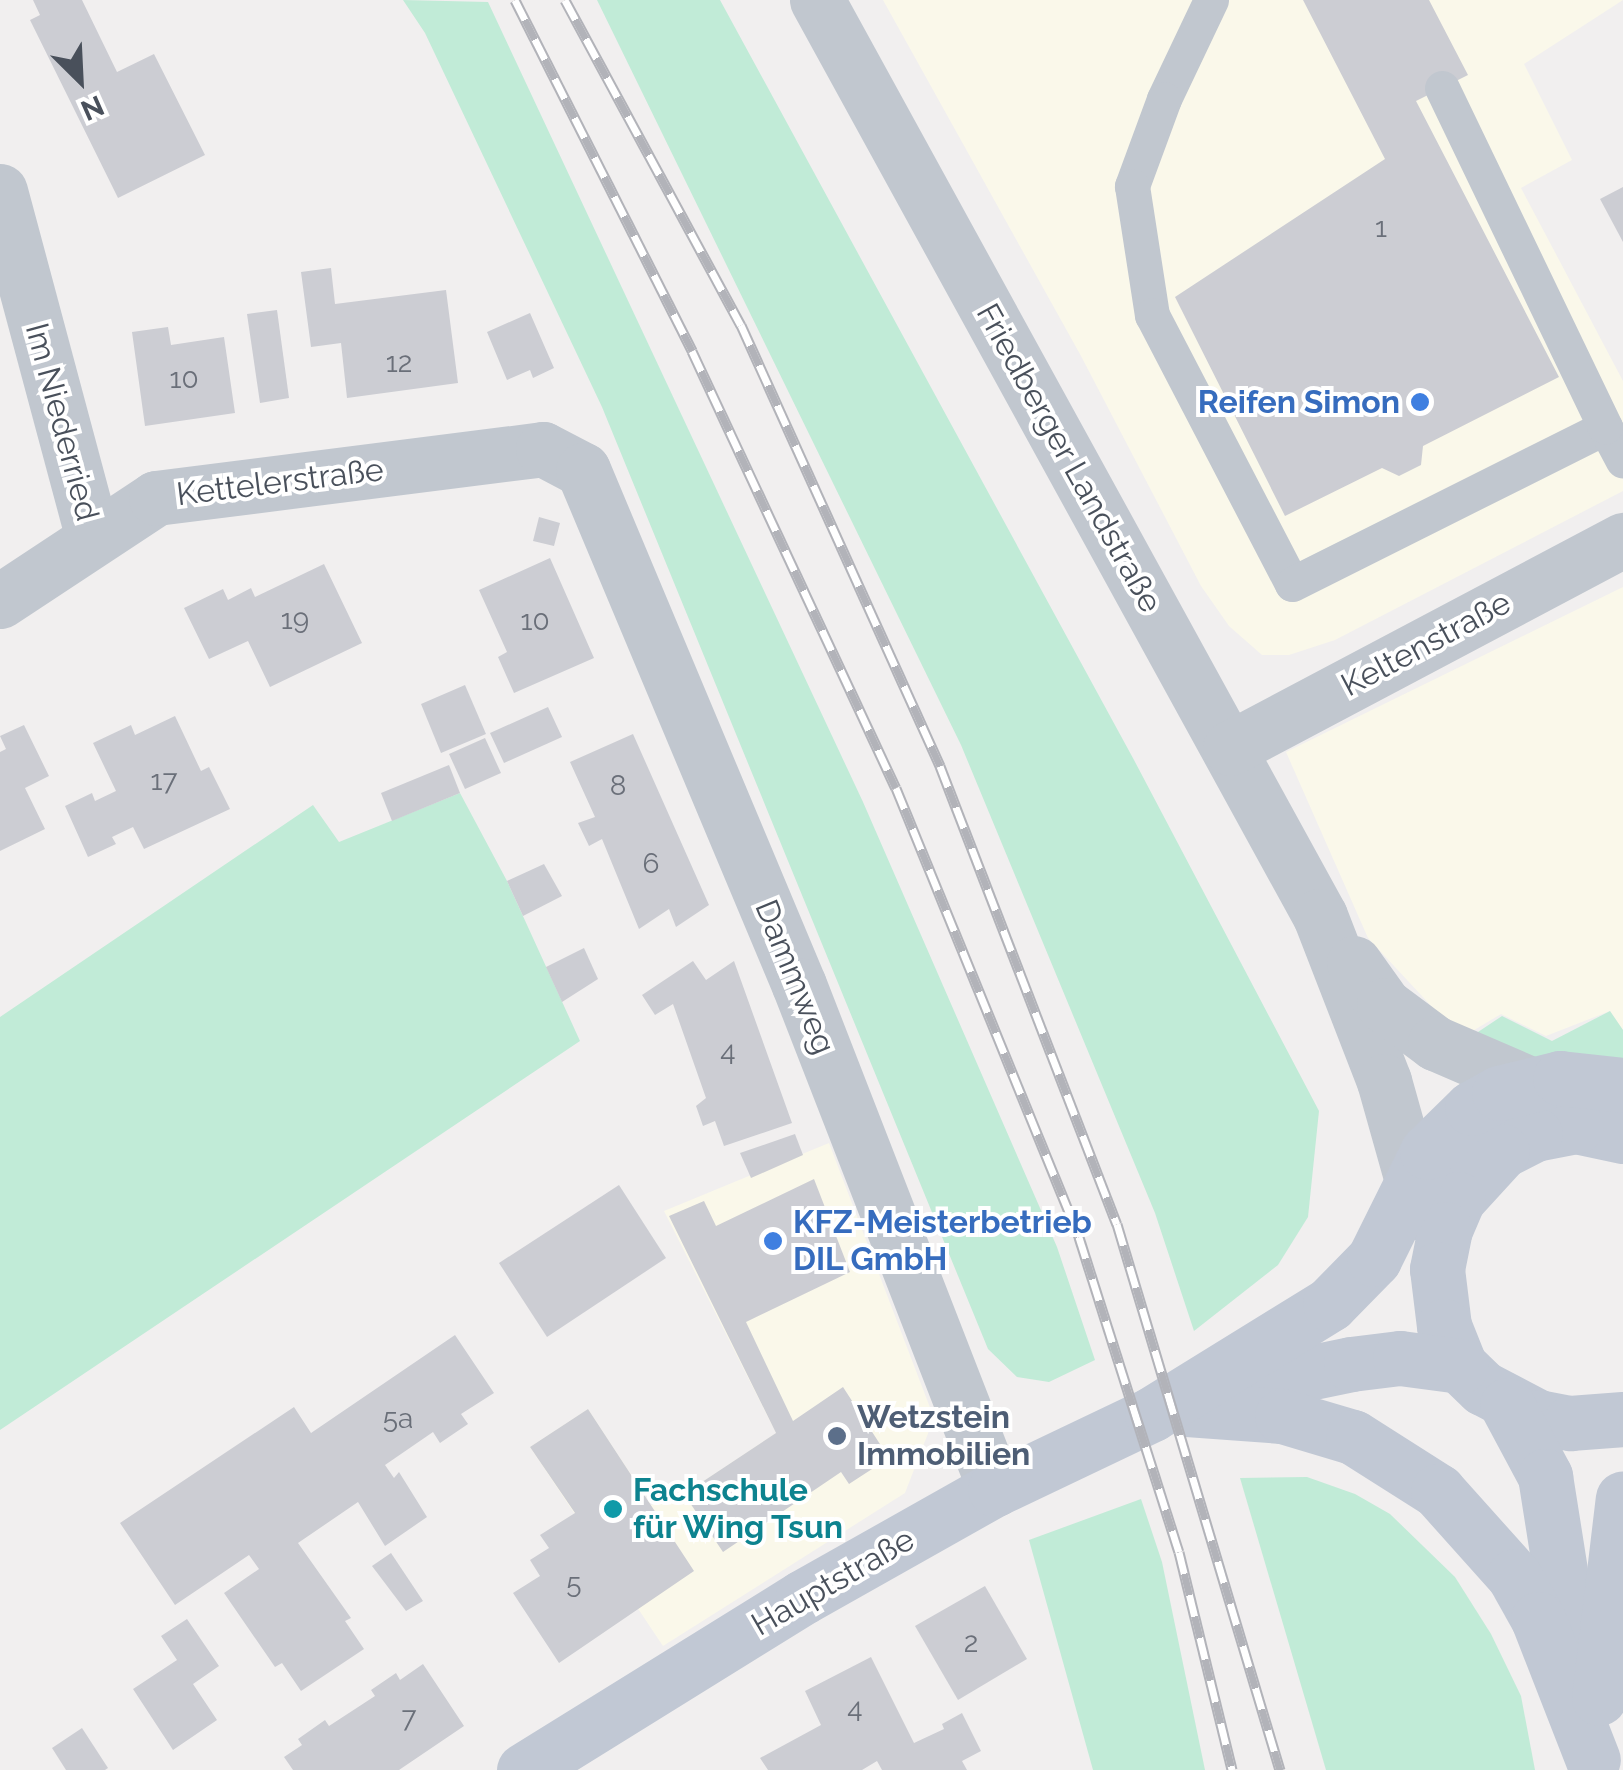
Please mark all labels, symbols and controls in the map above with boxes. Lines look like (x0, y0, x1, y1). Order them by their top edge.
north arrow (30, 30, 130, 130)
text: N (76, 88, 109, 127)
house number: 1 (1375, 211, 1387, 245)
street label: Friedberger Landstraße (968, 297, 1170, 619)
street label: Im Niederried (17, 319, 107, 525)
house number: 12 (386, 346, 412, 380)
house number: 10 (169, 362, 199, 396)
place label: Reifen Simon (1198, 383, 1400, 421)
marker: Reifen Simon (1409, 391, 1431, 413)
street label: Kettelerstraße (174, 450, 386, 514)
street label: Keltenstraße (1335, 583, 1517, 705)
house number: 19 (281, 603, 309, 637)
house number: 10 (520, 604, 550, 638)
house number: 17 (151, 764, 177, 798)
house number: 8 (610, 769, 626, 803)
house number: 6 (643, 847, 659, 881)
street label: Dammweg (747, 894, 843, 1060)
house number: 4 (720, 1034, 736, 1068)
place label: KFZ-Meisterbetrieb DIL GmbH (793, 1204, 1092, 1279)
marker: KFZ-Meisterbetrieb DIL GmbH (762, 1230, 784, 1252)
place label: Wetzstein Immobilien (857, 1399, 1030, 1474)
house number: 5a (383, 1402, 413, 1436)
marker: Wetzstein Immobilien (826, 1425, 848, 1447)
place label: Fachschule für Wing Tsun (633, 1472, 846, 1547)
marker: Fachschule für Wing Tsun (602, 1498, 624, 1520)
street label: Hauptstraße (745, 1520, 921, 1644)
house number: 5 (566, 1567, 582, 1601)
house number: 2 (964, 1626, 978, 1660)
house number: 4 (847, 1691, 863, 1725)
house number: 7 (402, 1701, 416, 1735)

